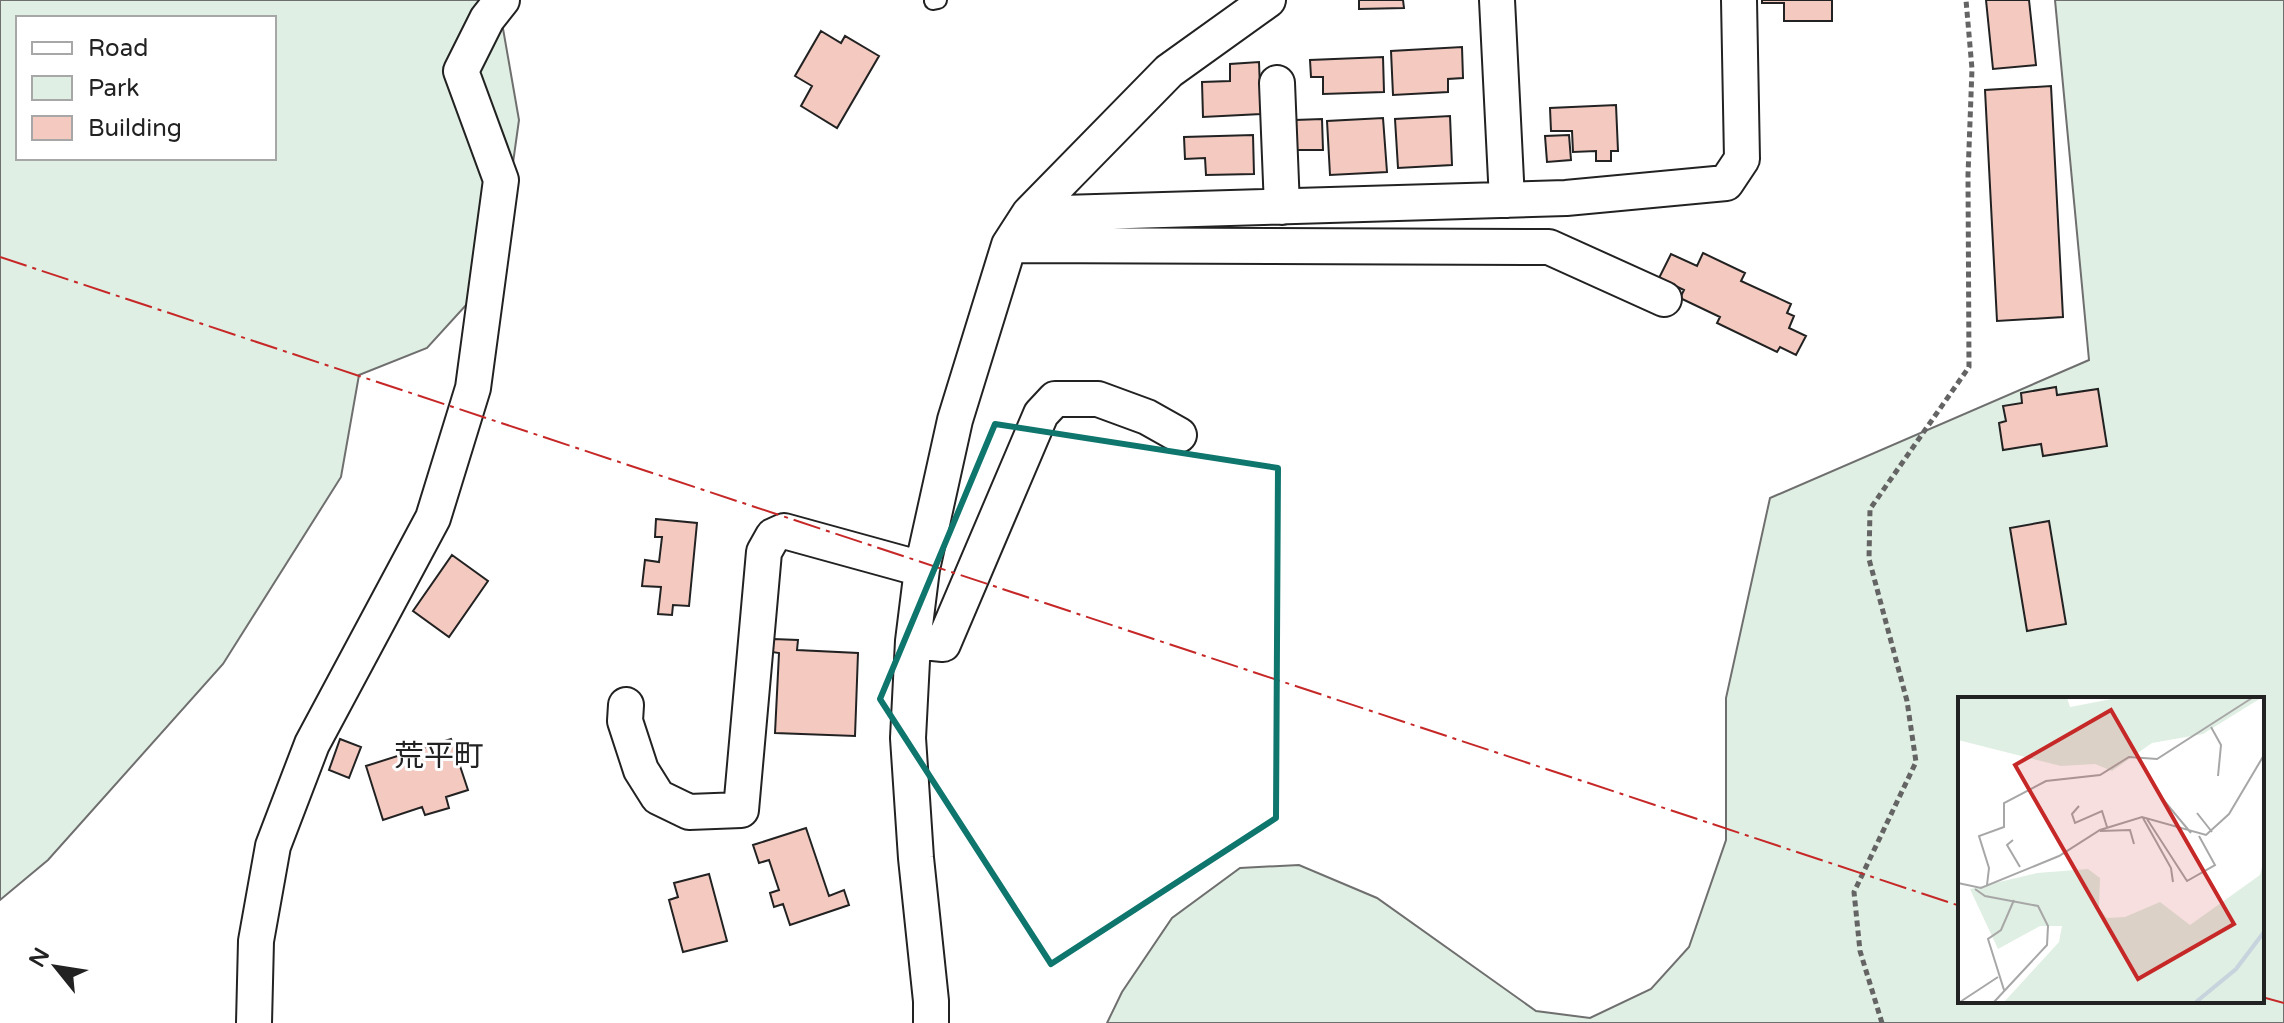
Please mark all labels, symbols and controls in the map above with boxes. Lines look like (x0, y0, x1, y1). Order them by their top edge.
legend (16, 16, 276, 160)
text: Road (88, 34, 148, 63)
text: Park (88, 74, 139, 103)
text: Building (88, 114, 182, 143)
inset map (1958, 697, 2264, 1003)
district label: 荒平町 (394, 738, 484, 775)
north arrow (16, 927, 96, 1007)
text: N (24, 943, 55, 972)

